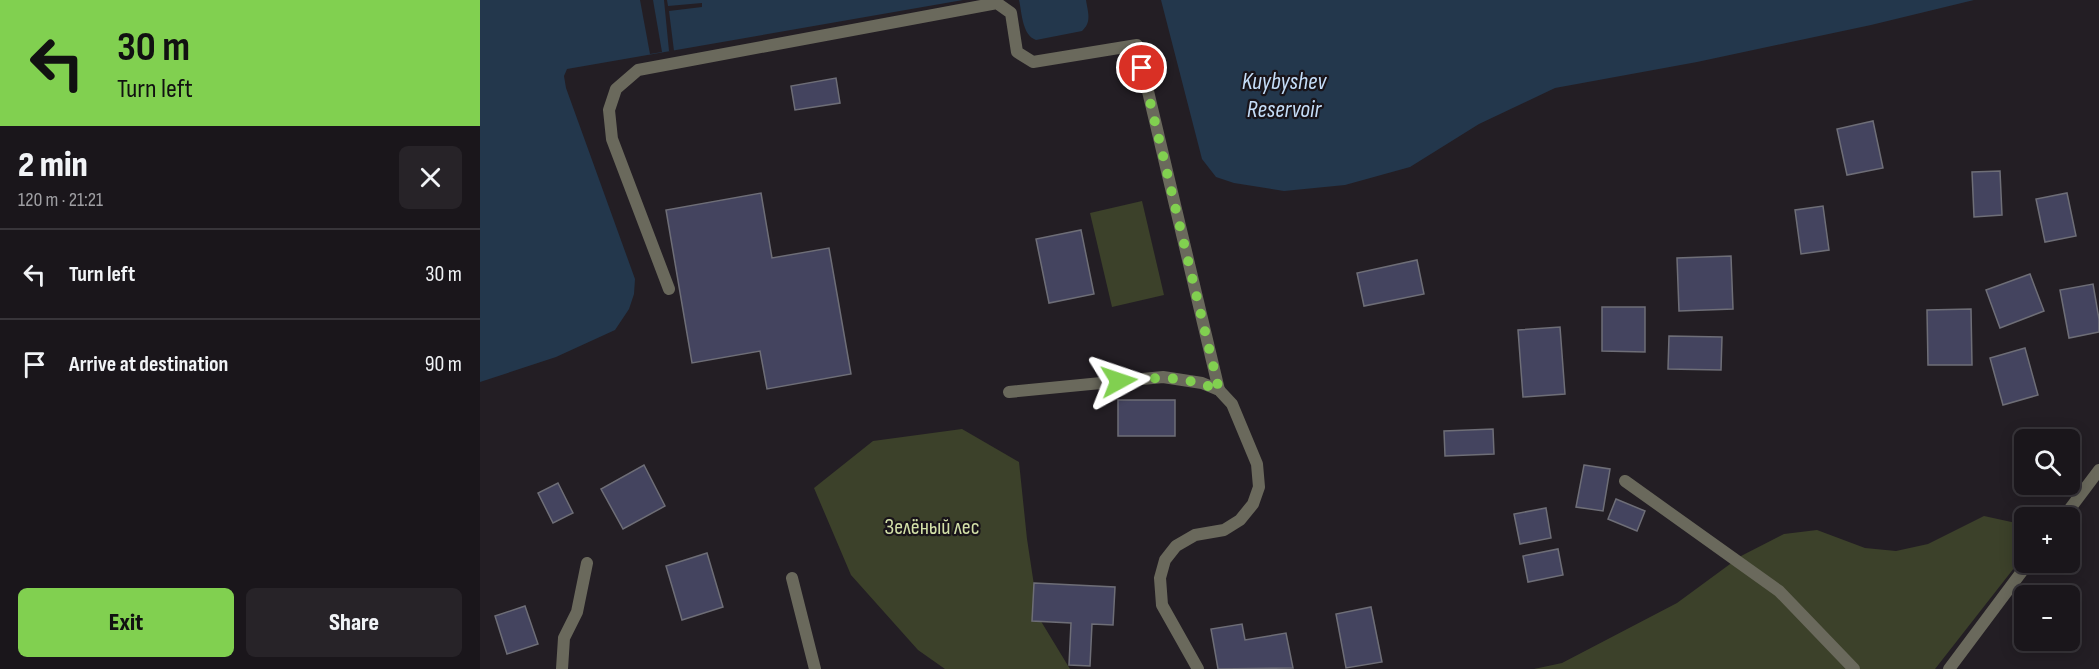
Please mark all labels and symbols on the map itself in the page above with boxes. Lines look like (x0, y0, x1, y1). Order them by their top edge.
pin (1116, 42, 1167, 93)
water label: Kuybyshev Reservoir (1242, 67, 1327, 124)
position arrow (1087, 349, 1151, 413)
park label: Зелёный лес (885, 514, 979, 541)

